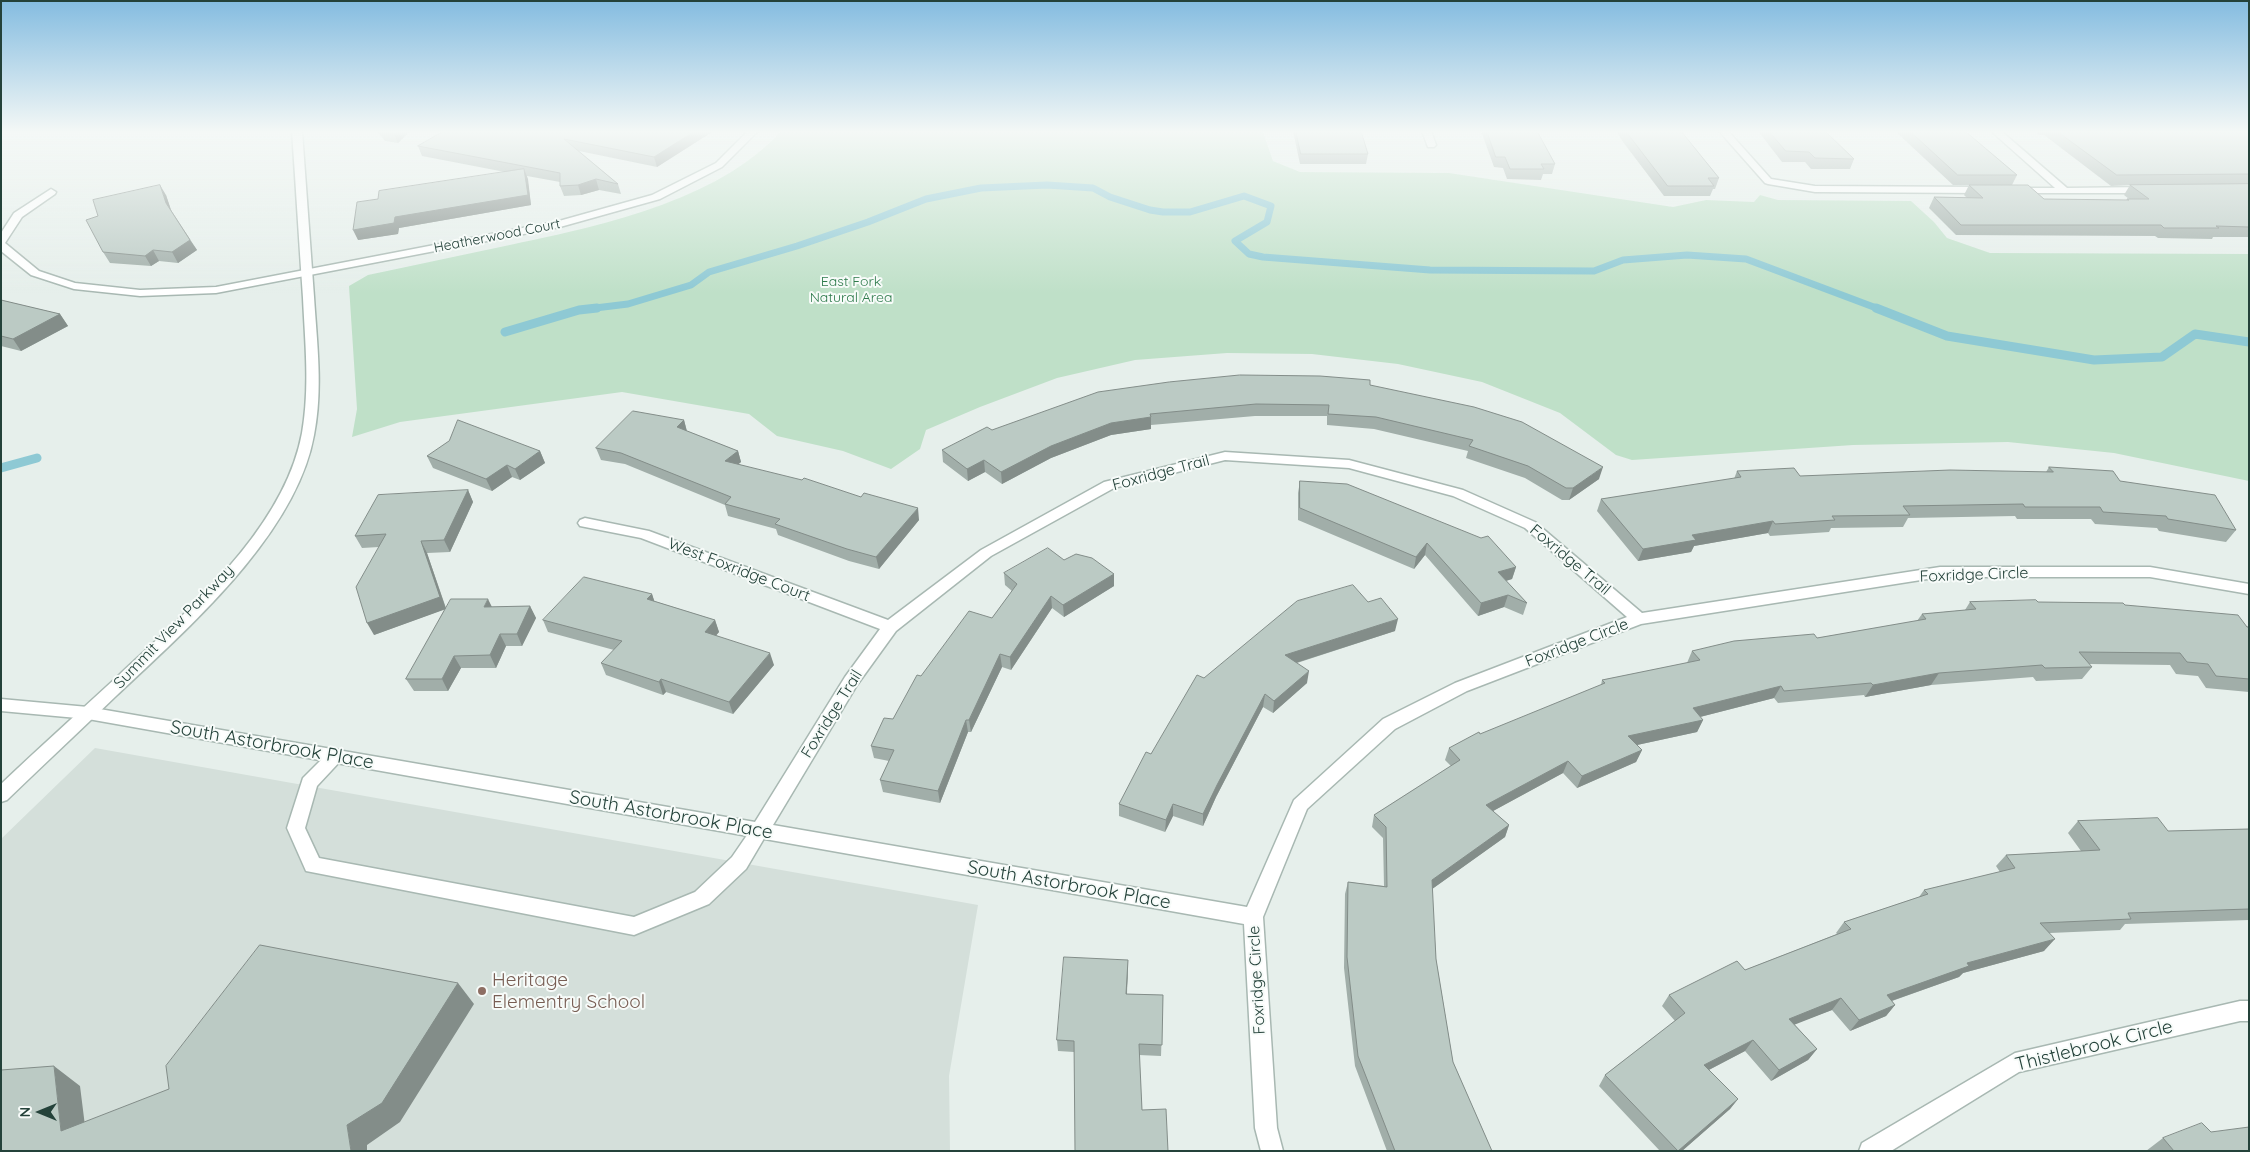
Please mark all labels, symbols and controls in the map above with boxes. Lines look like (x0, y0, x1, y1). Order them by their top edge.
street label: Heatherwood Court (432, 215, 562, 257)
park label: East Fork Natural Area (810, 274, 892, 306)
street label: Foxridge Trail (1110, 451, 1212, 495)
street label: Foxridge Trail (1526, 521, 1614, 599)
street label: West Foxridge Court (665, 534, 813, 606)
street label: Summit View Parkway (110, 561, 238, 693)
street label: Foxridge Circle (1919, 564, 2029, 586)
street label: Foxridge Circle (1523, 615, 1631, 671)
street label: Foxridge Trail (797, 667, 867, 761)
street label: South Astorbrook Place (168, 716, 376, 774)
street label: South Astorbrook Place (567, 786, 775, 844)
street label: South Astorbrook Place (965, 856, 1173, 914)
street label: Foxridge Circle (1245, 925, 1269, 1035)
place label: Heritage Elementry School (492, 969, 645, 1013)
marker: Heritage Elementry School (476, 985, 488, 997)
street label: Thistlebrook Circle (2013, 1015, 2175, 1077)
north arrow (15, 1087, 65, 1137)
text: N (16, 1107, 34, 1117)

